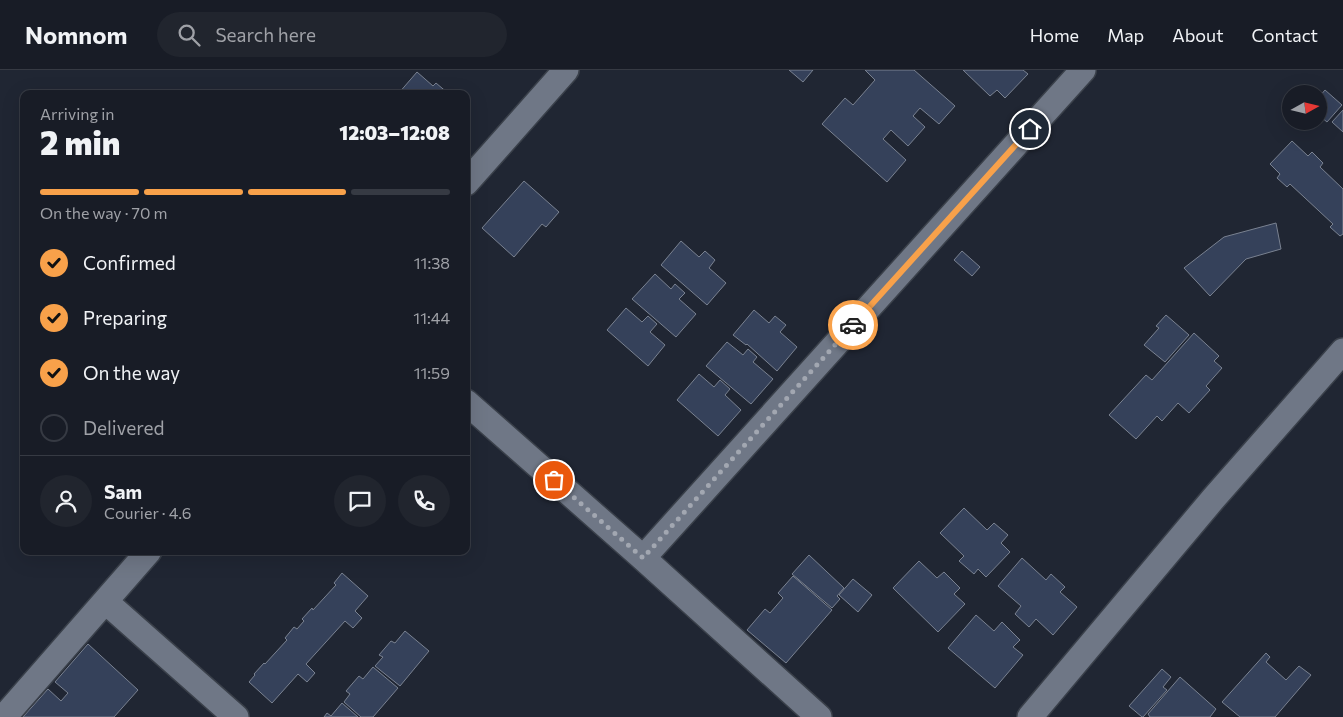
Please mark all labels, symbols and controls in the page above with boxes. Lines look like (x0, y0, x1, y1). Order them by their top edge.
search box (157, 12, 507, 57)
text: Nomnom (25, 20, 127, 49)
icon: search (175, 21, 203, 49)
text: Search here (215, 23, 316, 46)
text: Home (1030, 24, 1079, 46)
text: Map (1107, 24, 1144, 46)
text: About (1172, 24, 1224, 46)
text: Contact (1252, 24, 1318, 46)
north arrow (1282, 85, 1328, 130)
map controls (1282, 85, 1327, 130)
text: Arriving in (40, 104, 114, 123)
pin (1009, 108, 1051, 150)
icon: home (1016, 115, 1044, 143)
text: 12:03–12:08 (339, 121, 450, 144)
text: 2 min (40, 122, 120, 162)
text: On the way · 70 m (40, 203, 167, 222)
icon: check (40, 249, 68, 277)
text: Confirmed (83, 251, 176, 274)
text: 11:38 (414, 253, 450, 272)
courier (828, 300, 878, 350)
icon: check (40, 304, 68, 332)
text: Preparing (83, 306, 167, 329)
text: 11:44 (413, 308, 450, 327)
icon: car (839, 311, 867, 339)
icon: check (40, 359, 68, 387)
text: On the way (83, 361, 180, 384)
text: 11:59 (414, 363, 450, 382)
text: Delivered (83, 416, 164, 439)
pin (533, 459, 575, 501)
icon: bag (540, 466, 568, 494)
button: person (40, 475, 92, 527)
button: chat (334, 475, 386, 527)
button: phone (398, 475, 450, 527)
text: Sam (104, 480, 142, 503)
text: Courier · 4.6 (104, 503, 191, 522)

